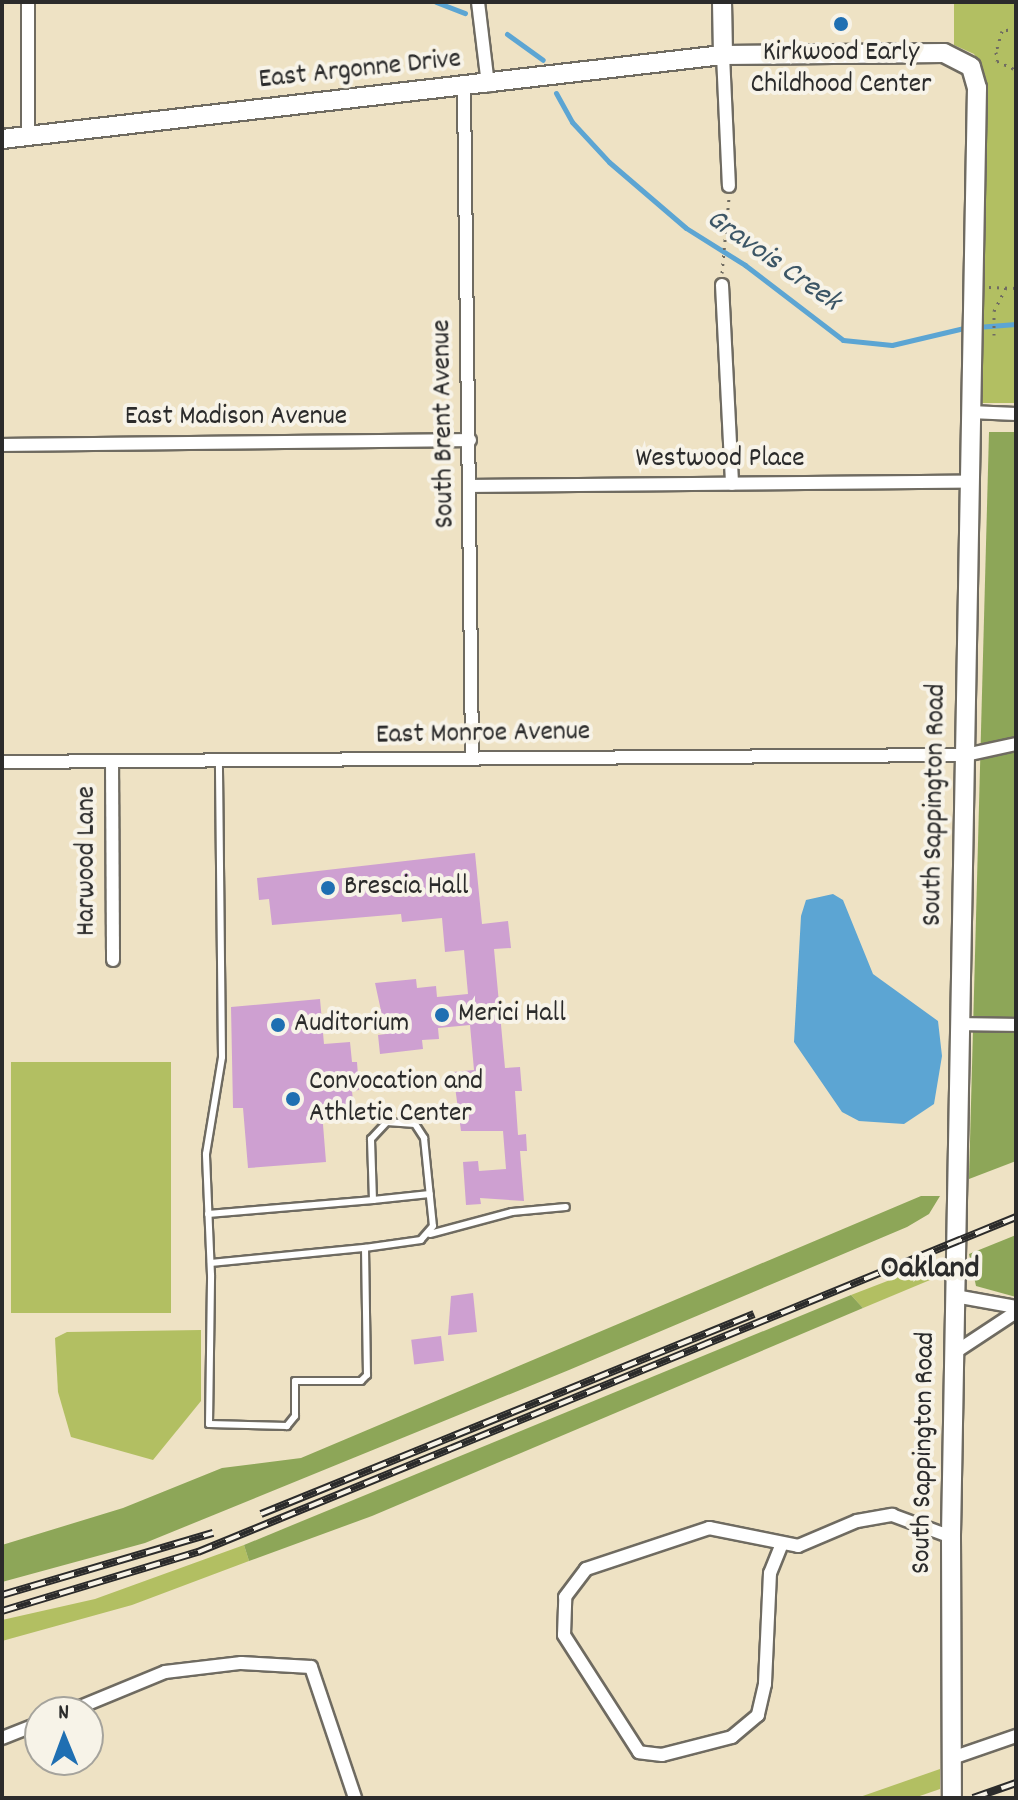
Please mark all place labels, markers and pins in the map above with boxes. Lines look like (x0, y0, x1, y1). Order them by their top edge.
marker: Kirkwood Early Childhood Center (832, 15, 850, 33)
place label: Kirkwood Early Childhood Center (751, 37, 931, 103)
place label: Brescia Hall (344, 871, 468, 905)
marker: Brescia Hall (319, 879, 337, 897)
place label: Merici Hall (458, 998, 566, 1032)
marker: Merici Hall (433, 1006, 451, 1024)
place label: Auditorium (294, 1008, 409, 1042)
marker: Auditorium (269, 1016, 287, 1034)
place label: Convocation and Athletic Center (309, 1066, 483, 1132)
marker: Convocation and Athletic Center (284, 1090, 302, 1108)

